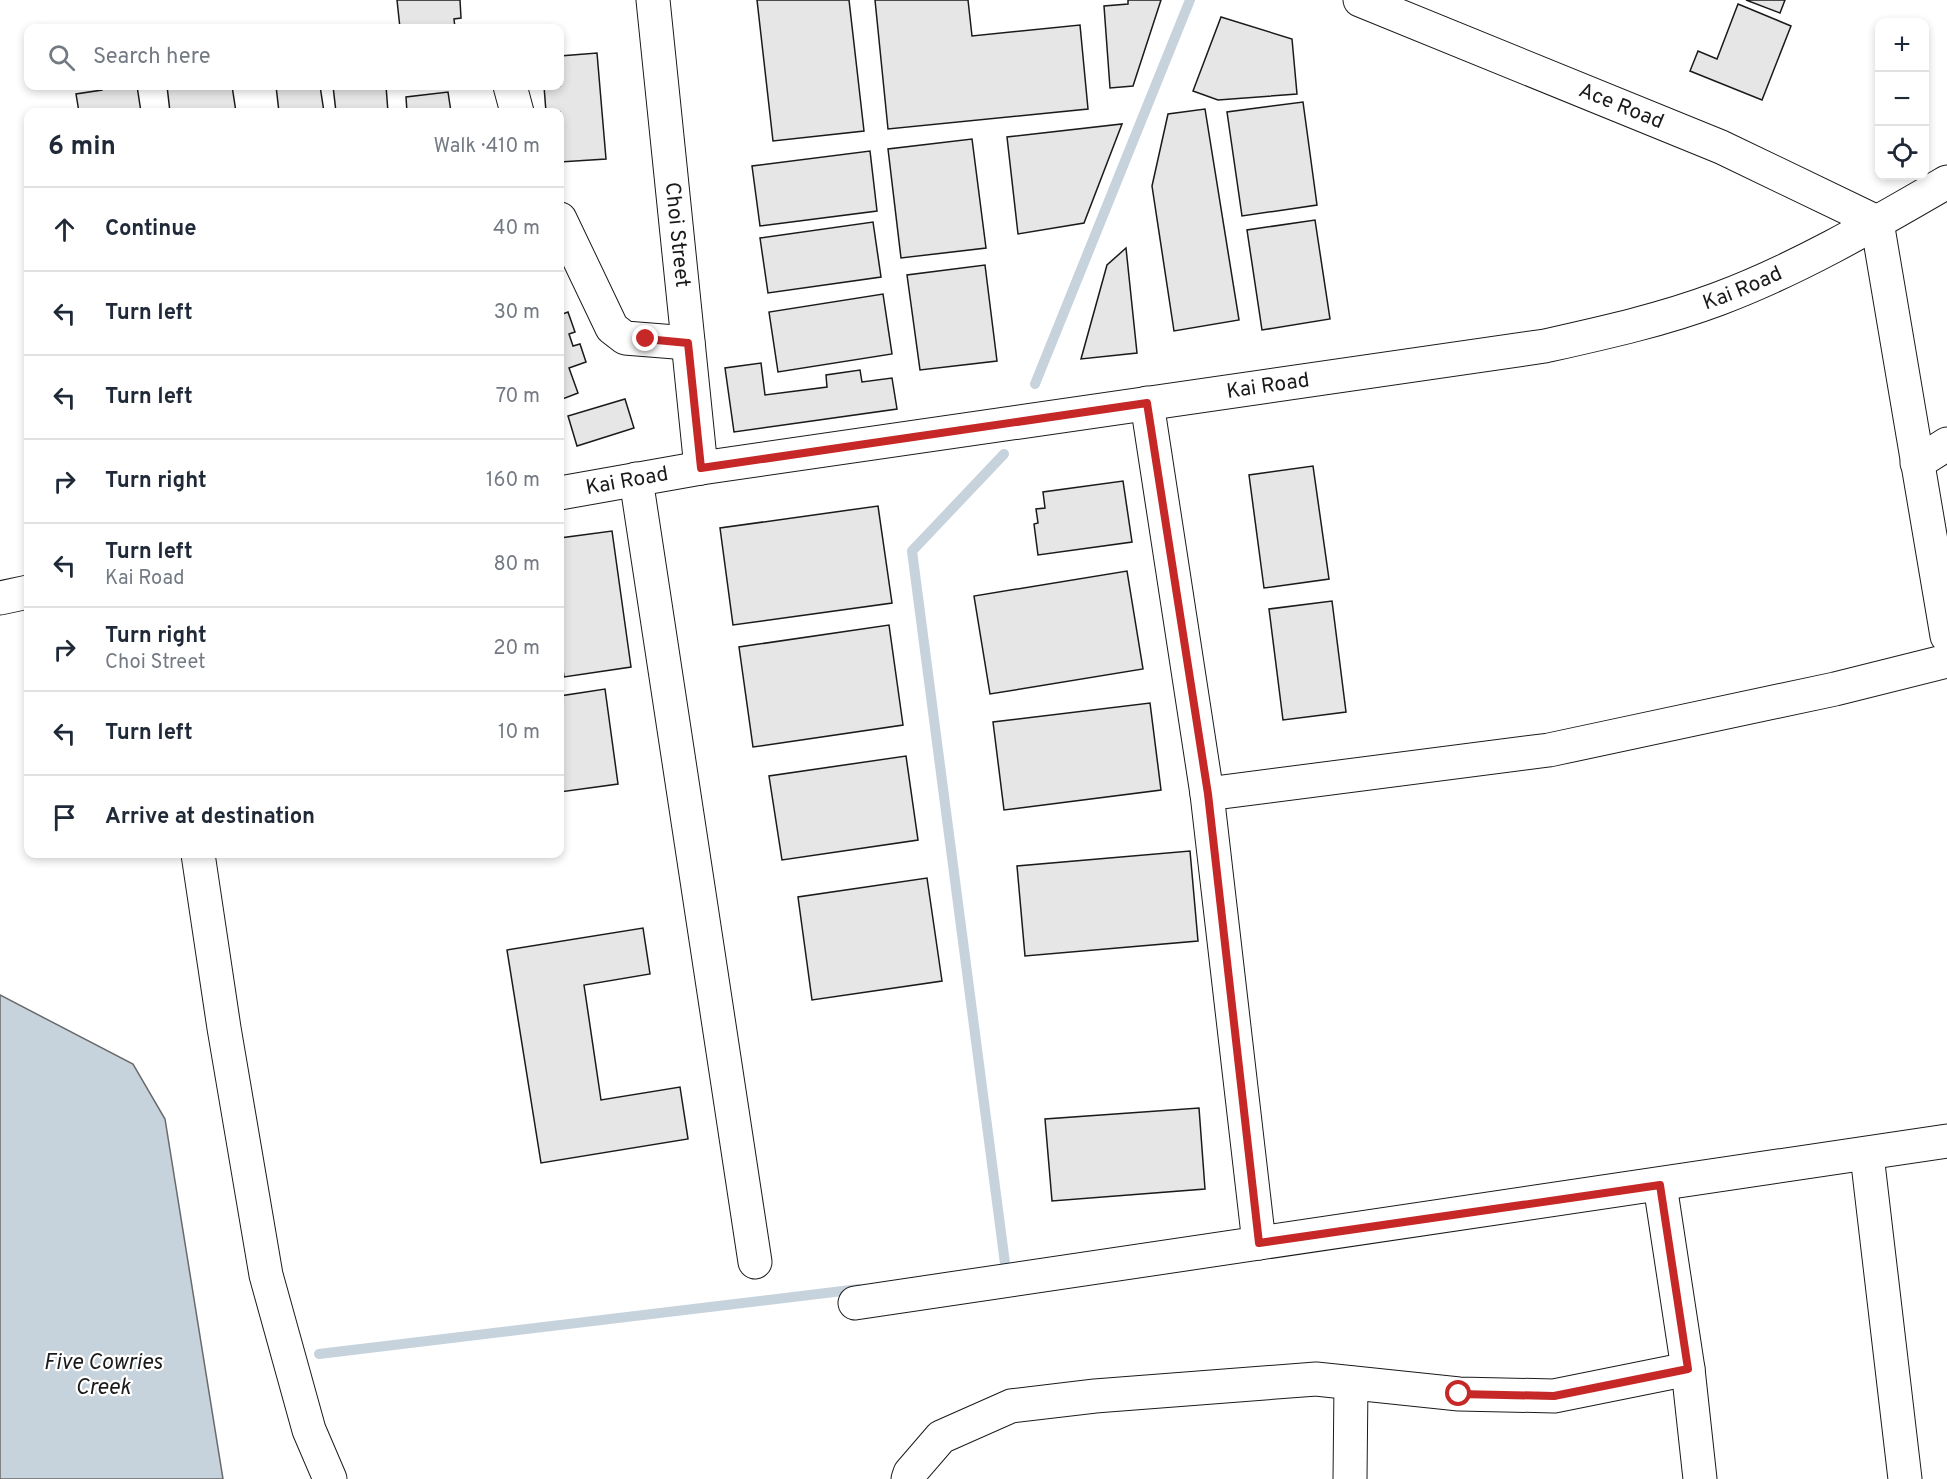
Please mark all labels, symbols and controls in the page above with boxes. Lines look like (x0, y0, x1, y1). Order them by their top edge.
map controls (1875, 18, 1929, 180)
button: + (1875, 18, 1929, 72)
search box (24, 24, 564, 90)
icon: search (45, 41, 78, 74)
text: Search here (93, 44, 211, 71)
button: − (1875, 72, 1929, 126)
street label: Ace Road (1575, 77, 1668, 136)
button: locate (1875, 126, 1929, 180)
text: 6 min (48, 131, 116, 164)
text: Walk · 410 m (434, 134, 540, 160)
street label: Choi Street (658, 181, 696, 289)
icon: ahead (48, 213, 81, 246)
text: Continue (105, 216, 196, 243)
text: 40 m (493, 216, 540, 242)
street label: Kai Road (1699, 260, 1787, 317)
icon: left (48, 297, 81, 330)
text: Turn left (105, 300, 193, 327)
text: 30 m (494, 300, 540, 326)
route end (632, 325, 658, 351)
street label: Kai Road (1225, 367, 1311, 405)
icon: left (48, 381, 81, 414)
text: Turn left (105, 384, 193, 411)
text: 70 m (496, 384, 540, 410)
street label: Kai Road (583, 461, 670, 502)
icon: right (48, 465, 81, 498)
text: Turn right (105, 468, 207, 495)
text: 160 m (486, 468, 540, 494)
text: Turn left (105, 539, 193, 566)
icon: left (48, 549, 81, 582)
text: 80 m (494, 552, 540, 578)
text: Kai Road (105, 566, 185, 592)
text: Turn right (105, 623, 207, 650)
icon: right (48, 633, 81, 666)
text: 20 m (493, 636, 540, 662)
text: Choi Street (105, 650, 206, 676)
icon: left (48, 717, 81, 750)
text: Turn left (105, 720, 193, 747)
text: 10 m (498, 720, 540, 746)
icon: arrive (48, 801, 81, 834)
text: Arrive at destination (105, 804, 315, 831)
water label: Five Cowries Creek (43, 1350, 164, 1402)
route start (1445, 1380, 1471, 1406)

